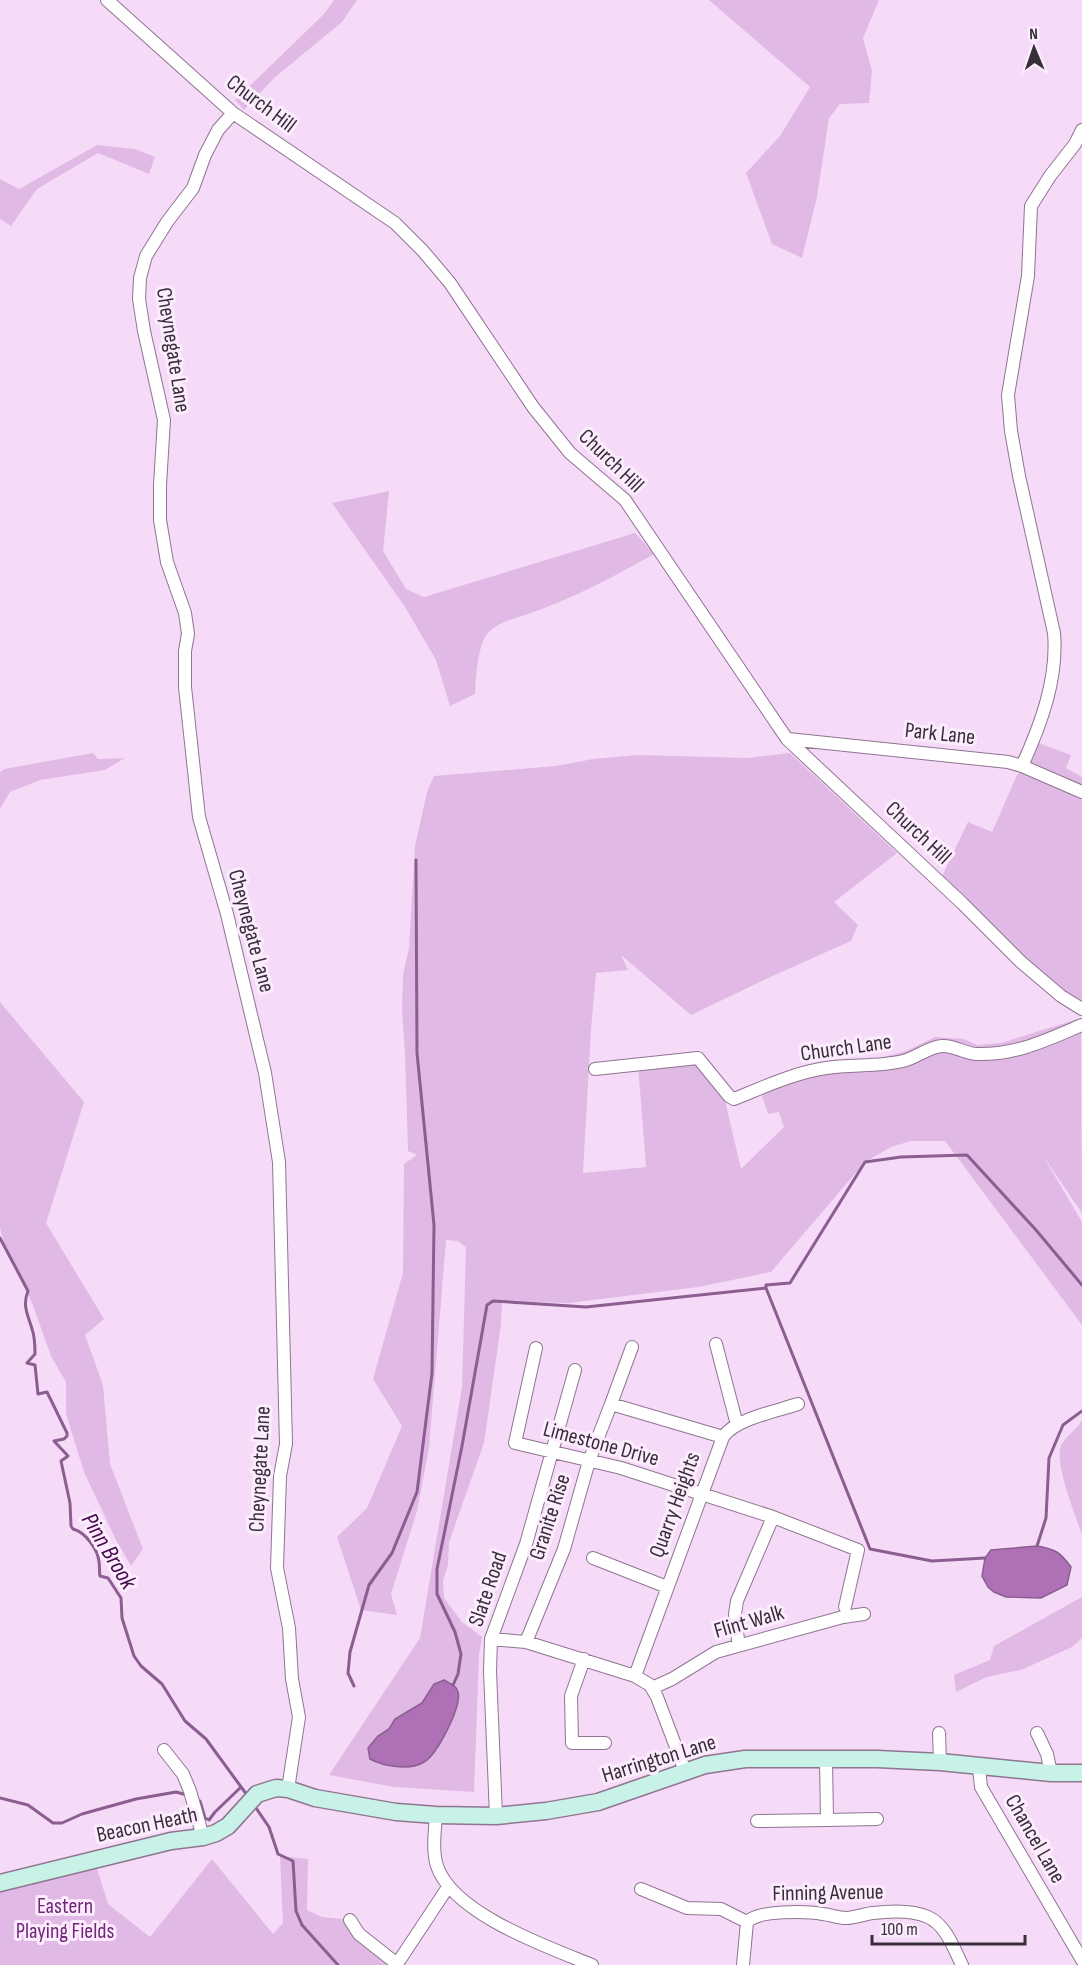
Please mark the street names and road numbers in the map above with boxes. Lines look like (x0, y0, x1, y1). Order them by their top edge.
street label: Church Hill (221, 69, 301, 139)
street label: Cheynegate Lane (150, 286, 196, 414)
street label: Church Hill (573, 423, 649, 499)
street label: Park Lane (904, 717, 976, 751)
street label: Church Hill (879, 796, 957, 870)
street label: Cheynegate Lane (222, 867, 280, 995)
street label: Church Lane (799, 1028, 893, 1068)
street label: Cheynegate Lane (243, 1405, 277, 1533)
street label: Limestone Drive (540, 1416, 662, 1472)
street label: Quarry Heights (643, 1449, 707, 1561)
street label: Granite Rise (523, 1471, 577, 1563)
street label: Slate Road (463, 1548, 513, 1630)
street label: Flint Walk (711, 1599, 788, 1645)
street label: Harrington Lane (599, 1729, 719, 1789)
street label: Chancel Lane (999, 1790, 1071, 1888)
street label: Beacon Heath (94, 1801, 200, 1849)
street label: Finning Avenue (772, 1879, 884, 1907)

